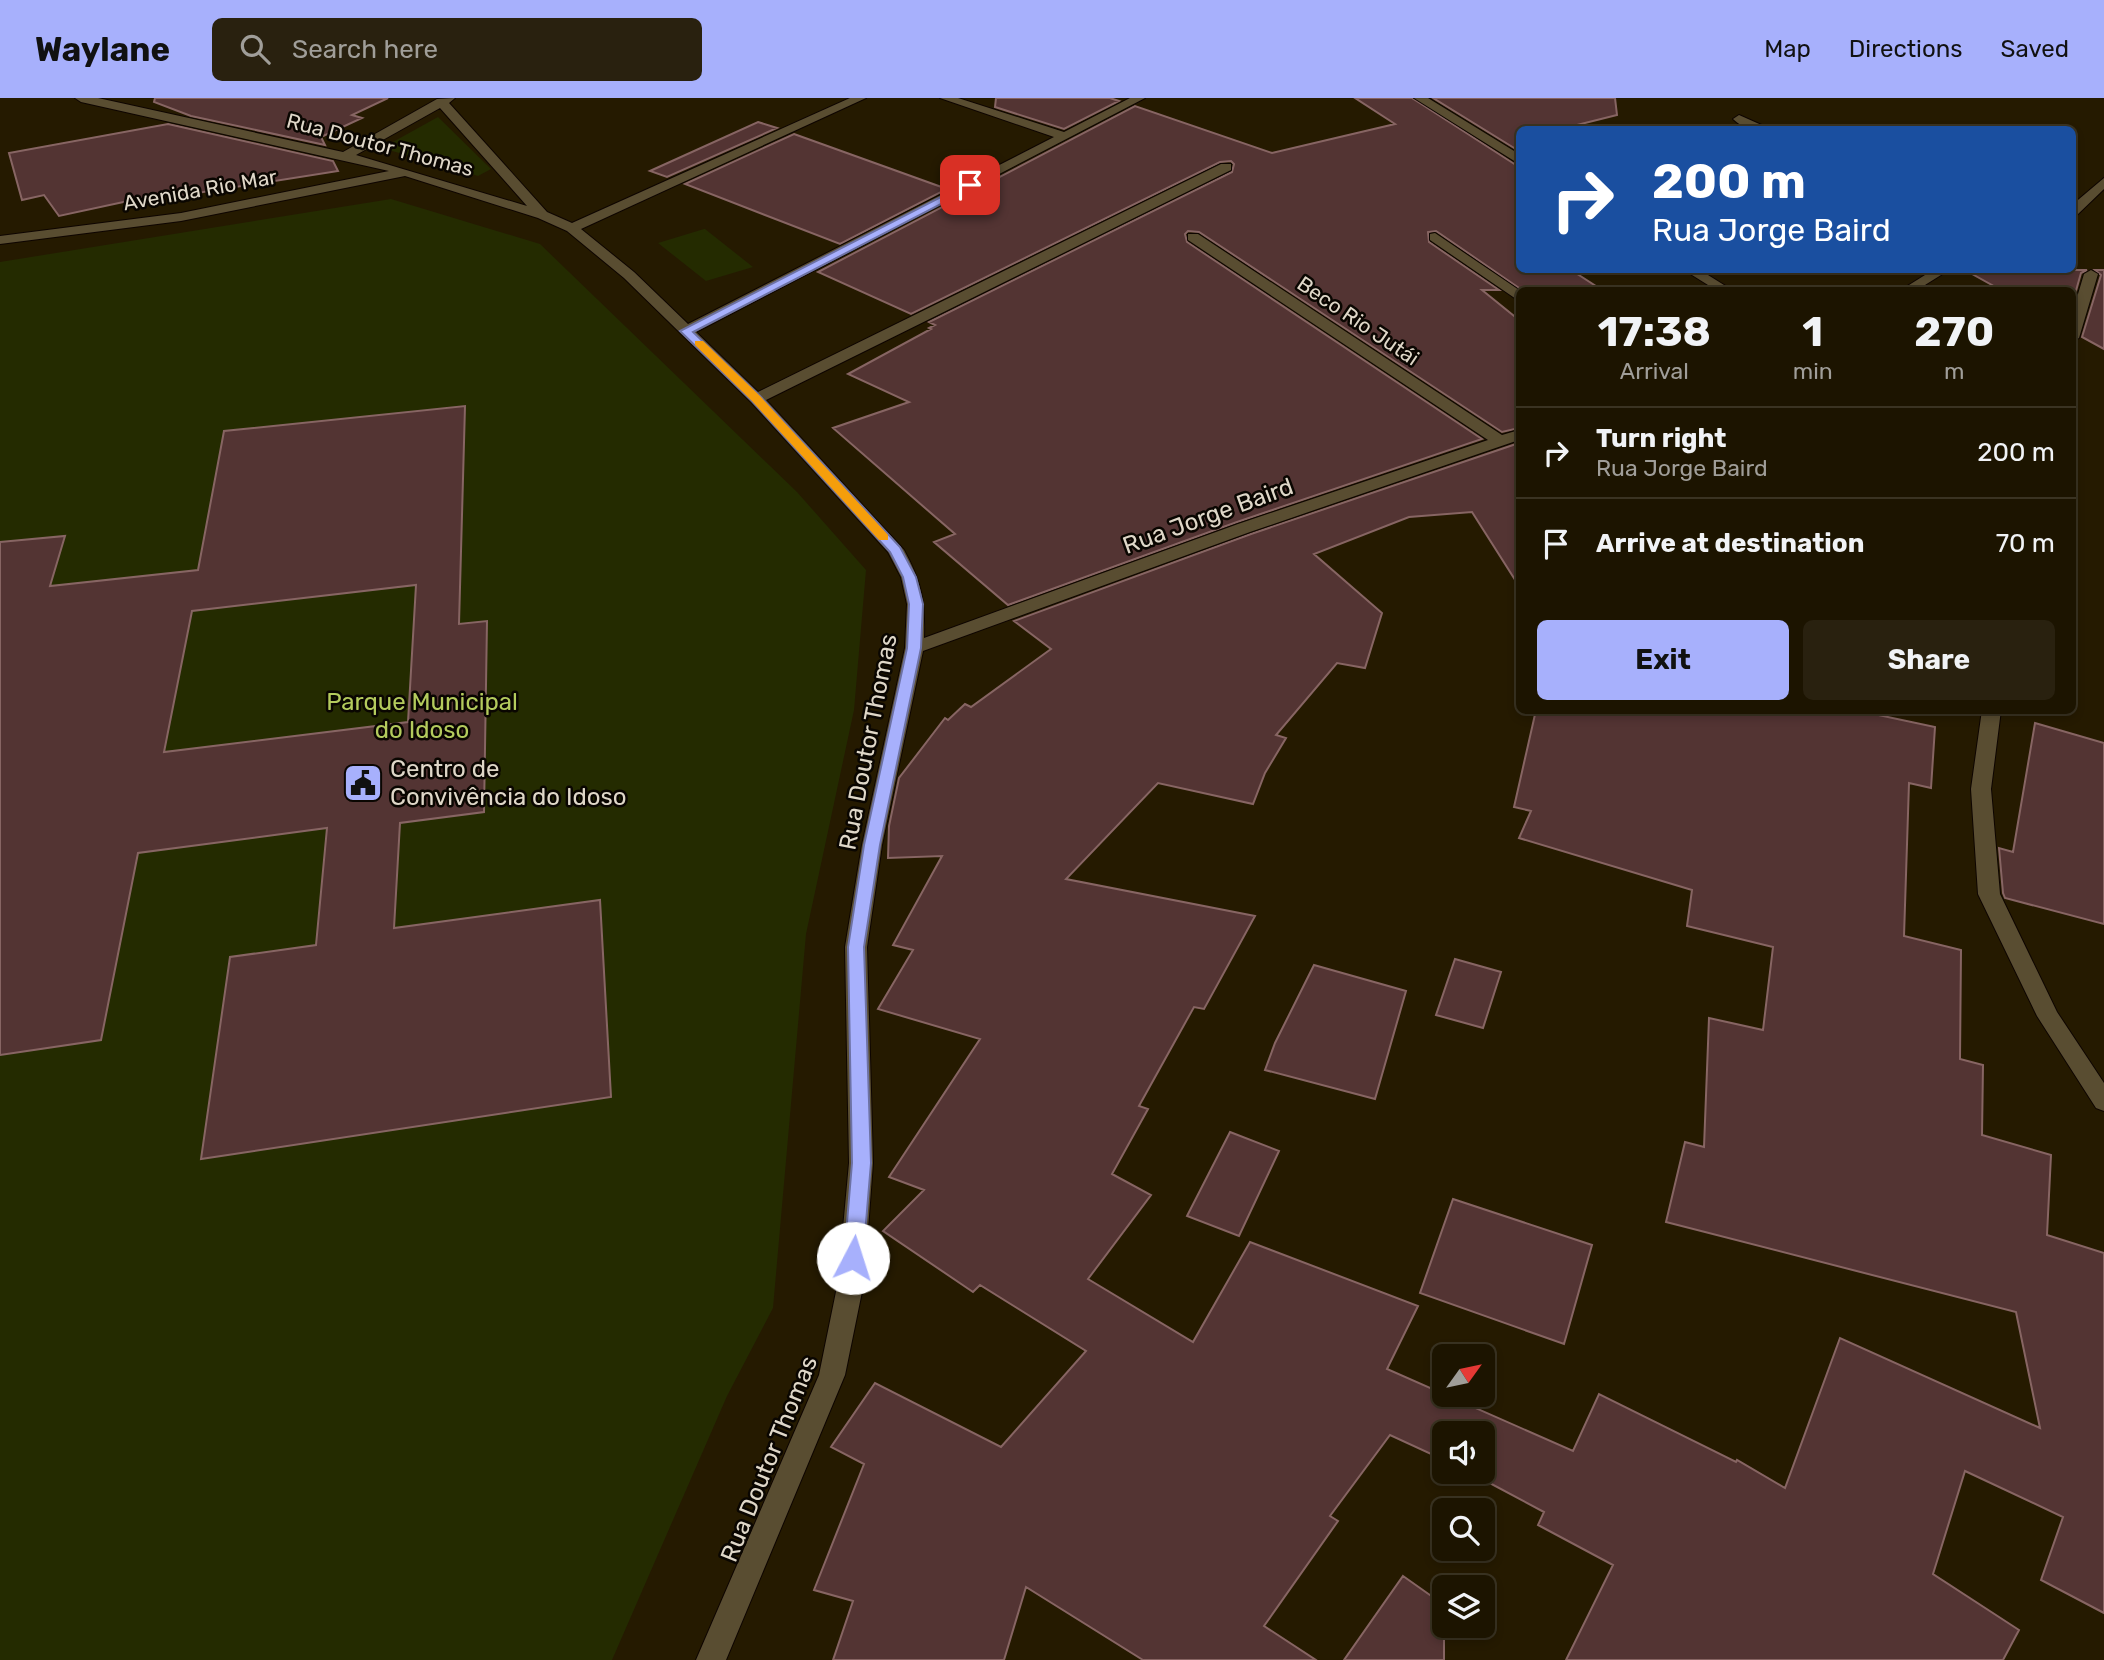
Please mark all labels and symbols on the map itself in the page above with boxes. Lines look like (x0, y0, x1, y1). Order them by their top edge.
street label: Rua Doutor Thomas (284, 108, 476, 181)
pin (940, 155, 1000, 215)
street label: Avenida Rio Mar (121, 164, 279, 215)
street label: Beco Rio Jutái (1293, 271, 1424, 370)
street label: Rua Jorge Baird (1119, 472, 1297, 560)
street label: Rua Doutor Thomas (833, 631, 903, 853)
park label: Parque Municipal do Idoso (326, 688, 518, 744)
place label: Centro de Convivência do Idoso (390, 755, 627, 811)
public building icon: Centro de Convivência do Idoso (342, 762, 384, 804)
position arrow (816, 1221, 890, 1295)
north arrow (1432, 1344, 1494, 1407)
street label: Rua Doutor Thomas (715, 1352, 823, 1566)

